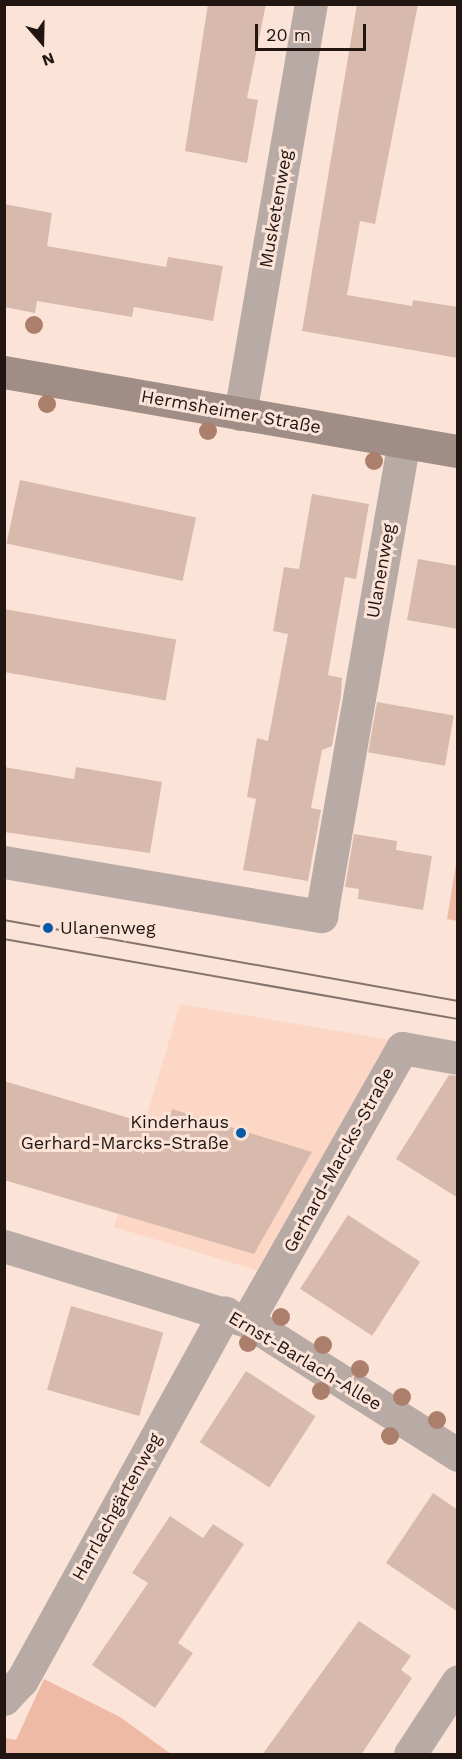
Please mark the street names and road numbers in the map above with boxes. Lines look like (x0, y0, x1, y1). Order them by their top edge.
street label: Musketenweg (255, 148, 297, 270)
street label: Hermsheimer Straße (139, 386, 323, 438)
street label: Ulanenweg (362, 522, 400, 620)
street label: Gerhard-Marcks-Straße (279, 1064, 399, 1256)
street label: Ernst-Barlach-Allee (225, 1307, 385, 1415)
street label: Harrlachgärtenweg (68, 1430, 166, 1584)

